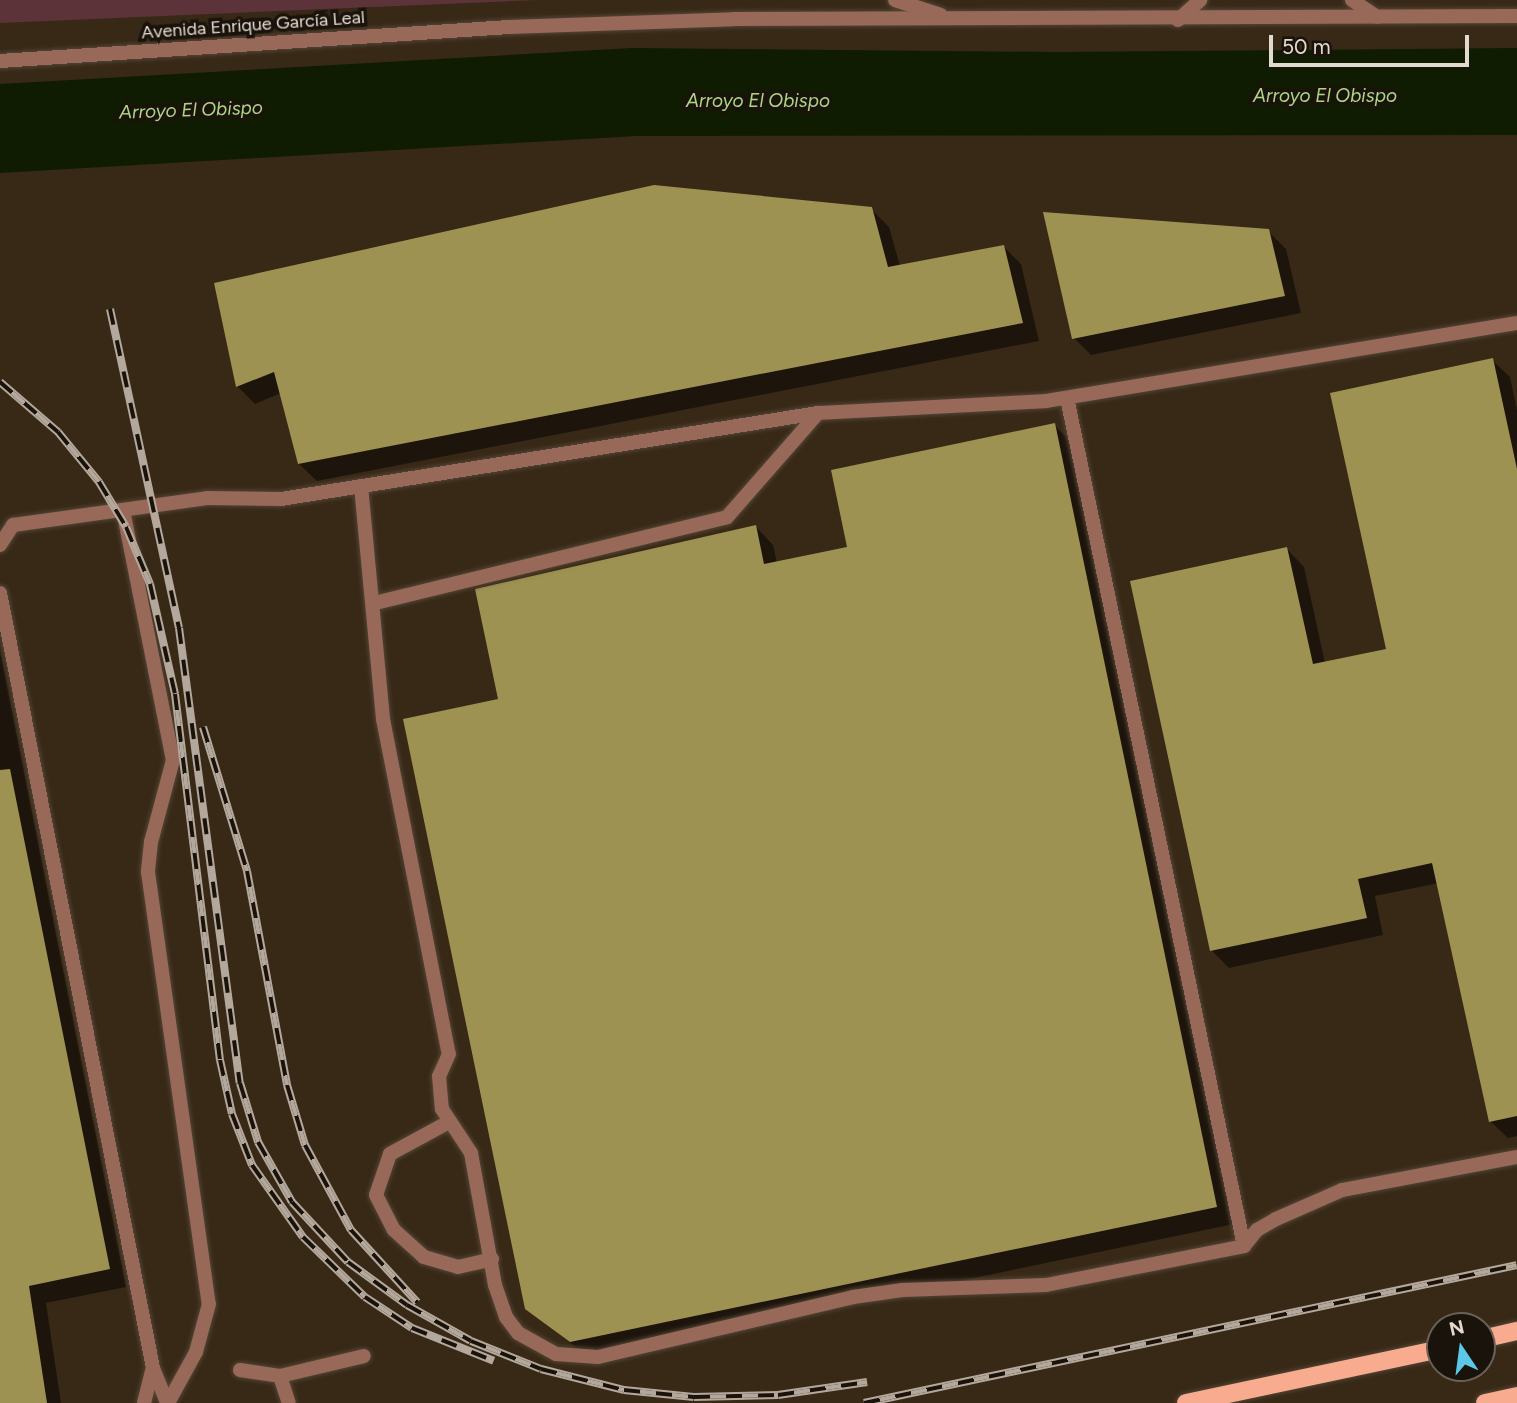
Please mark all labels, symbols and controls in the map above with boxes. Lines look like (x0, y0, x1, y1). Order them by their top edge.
street label: Avenida Enrique García Leal (141, 6, 365, 44)
scale bar (1272, 21, 1472, 65)
text: 50 m (1282, 34, 1331, 59)
water label: Arroyo El Obispo (1253, 85, 1397, 107)
water label: Arroyo El Obispo (686, 90, 830, 112)
water label: Arroyo El Obispo (119, 96, 263, 124)
north arrow (1426, 1312, 1496, 1382)
text: N (1447, 1315, 1466, 1341)

